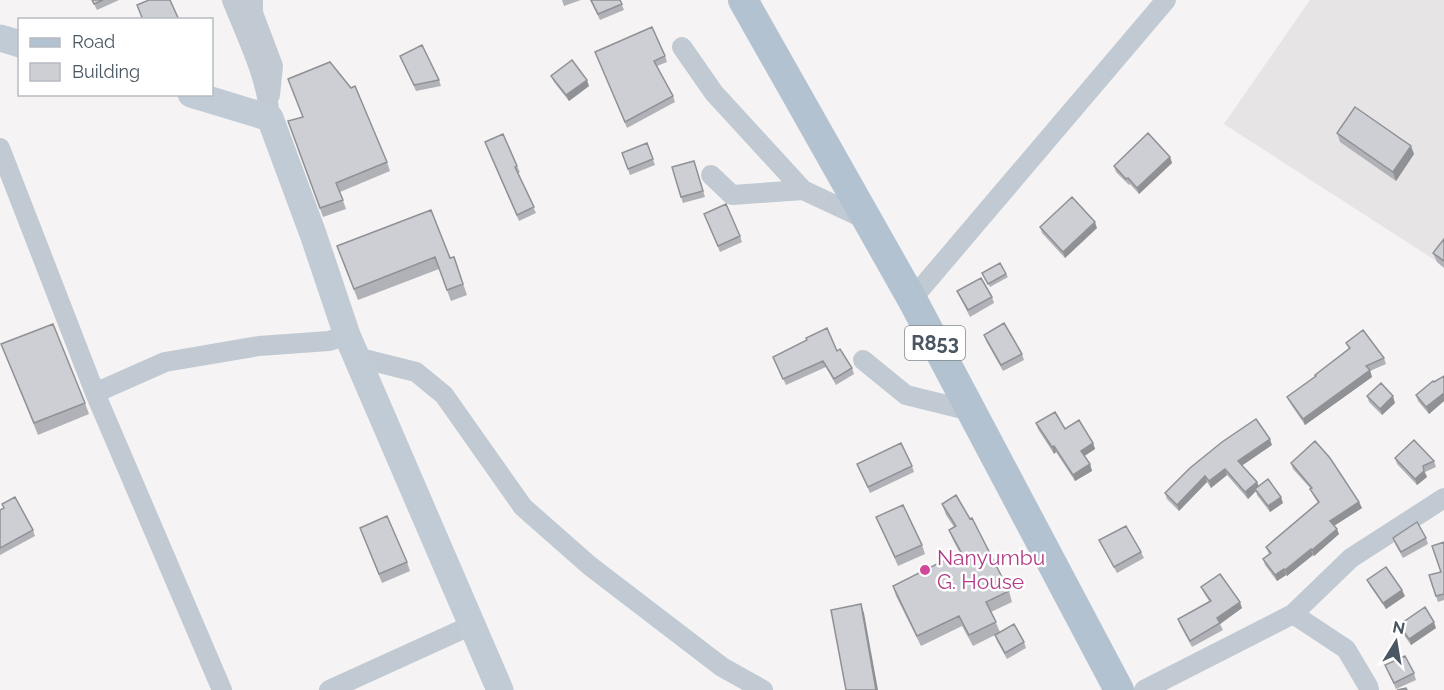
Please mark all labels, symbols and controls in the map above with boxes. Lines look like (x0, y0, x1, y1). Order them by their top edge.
legend (18, 18, 213, 96)
text: Road (72, 31, 115, 52)
text: Building (72, 61, 140, 82)
road number: R853 (905, 326, 965, 360)
place label: Nanyumbu G. House (937, 545, 1045, 594)
marker: Nanyumbu G. House (918, 563, 932, 577)
north arrow (1366, 612, 1426, 672)
text: N (1391, 617, 1407, 638)

